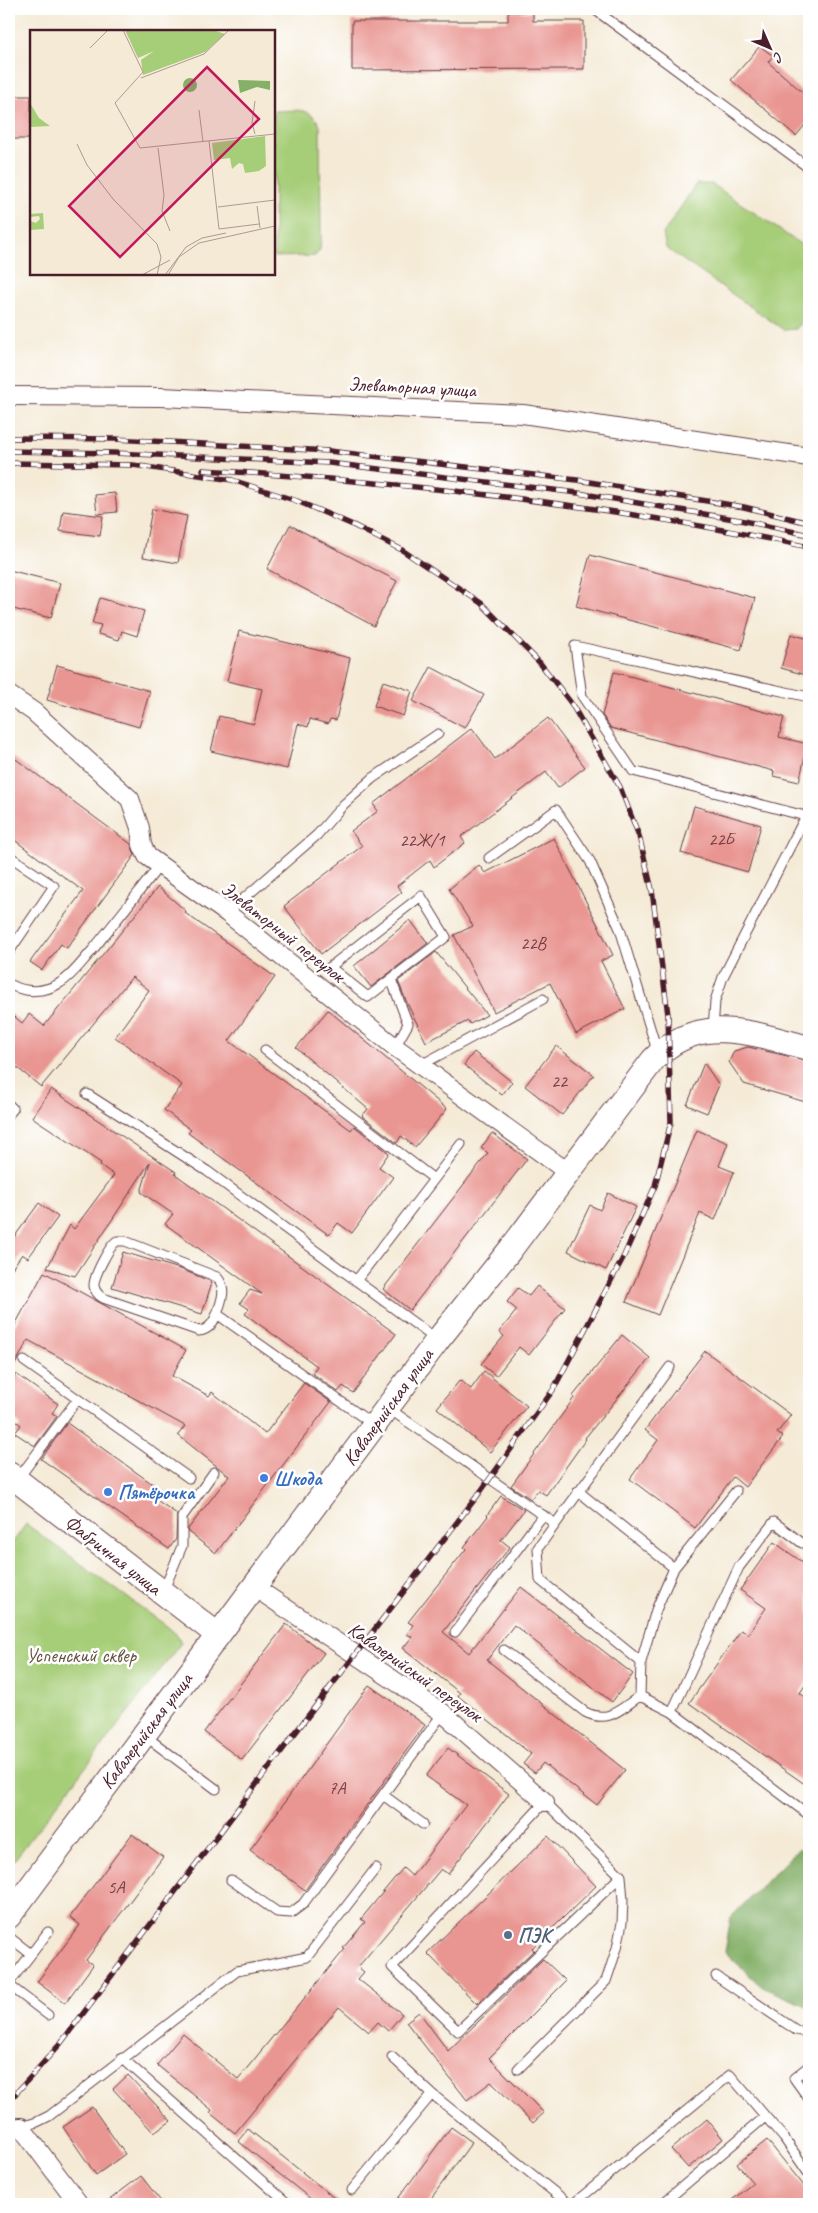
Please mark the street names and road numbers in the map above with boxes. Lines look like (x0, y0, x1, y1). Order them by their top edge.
street label: Элеваторная улица (348, 371, 478, 403)
street label: Элеваторный переулок (216, 876, 351, 989)
street label: Кавалерийская улица (337, 1342, 440, 1471)
street label: Фабричная улица (60, 1509, 167, 1601)
street label: Кавалерийский переулок (343, 1616, 488, 1729)
street label: Кавалерийская улица (94, 1666, 199, 1794)

